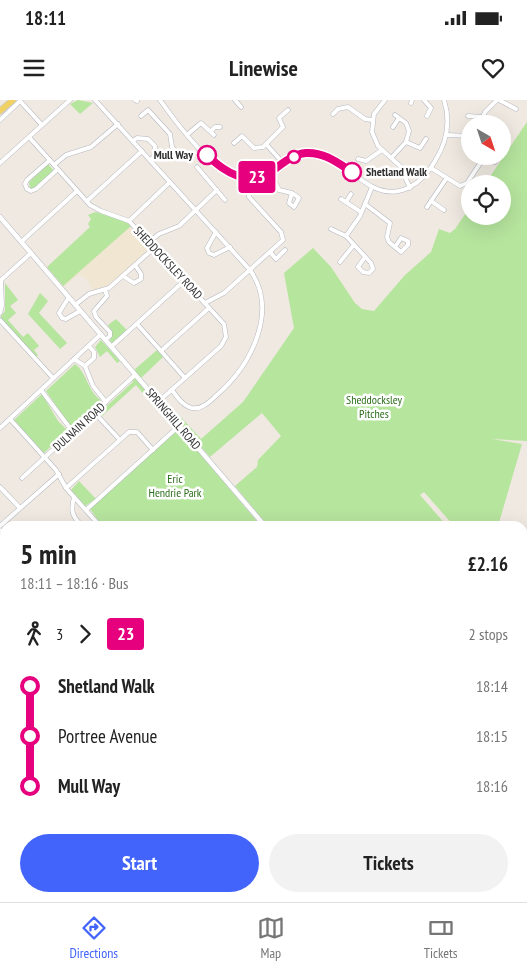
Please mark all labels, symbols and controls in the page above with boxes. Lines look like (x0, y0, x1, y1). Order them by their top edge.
text: 18:11 (25, 6, 66, 30)
icon: menu (20, 54, 48, 82)
text: Linewise (229, 54, 298, 82)
icon: heart (479, 54, 507, 82)
north arrow (461, 115, 511, 165)
map controls (461, 115, 511, 225)
marker: Mull Way (197, 145, 217, 165)
place label: Mull Way (154, 147, 193, 162)
unlabelled marker (287, 150, 301, 164)
line badge: 23 (234, 161, 280, 193)
marker: Shetland Walk (342, 162, 362, 182)
place label: Shetland Walk (366, 164, 427, 179)
text: 23 (248, 165, 266, 188)
button: locate (461, 175, 511, 225)
street label: SHEDDOCKSLEY ROAD (131, 223, 206, 302)
street label: SPRINGHILL ROAD (143, 385, 204, 452)
park label: Sheddocksley Pitches (346, 392, 402, 421)
street label: DULNAIN ROAD (49, 399, 108, 454)
park label: Eric Hendrie Park (148, 471, 202, 500)
text: 5 min (20, 535, 77, 572)
text: £2.16 (468, 552, 508, 576)
text: 18:11 – 18:16 · Bus (20, 573, 128, 593)
icon: walk (20, 620, 48, 648)
icon: forward (71, 620, 99, 648)
text: 23 (117, 622, 134, 645)
text: 3 (56, 624, 63, 644)
text: 2 stops (468, 624, 508, 644)
text: Shetland Walk (58, 674, 155, 698)
text: 18:14 (476, 676, 508, 696)
text: Portree Avenue (58, 724, 157, 748)
text: 18:15 (476, 726, 508, 746)
text: Mull Way (58, 774, 120, 798)
text: 18:16 (476, 776, 508, 796)
button: Start (20, 834, 259, 892)
button: Tickets (269, 834, 508, 892)
tab: Directions (69, 914, 118, 962)
tab: Map (257, 914, 285, 962)
tab: Tickets (424, 914, 458, 962)

